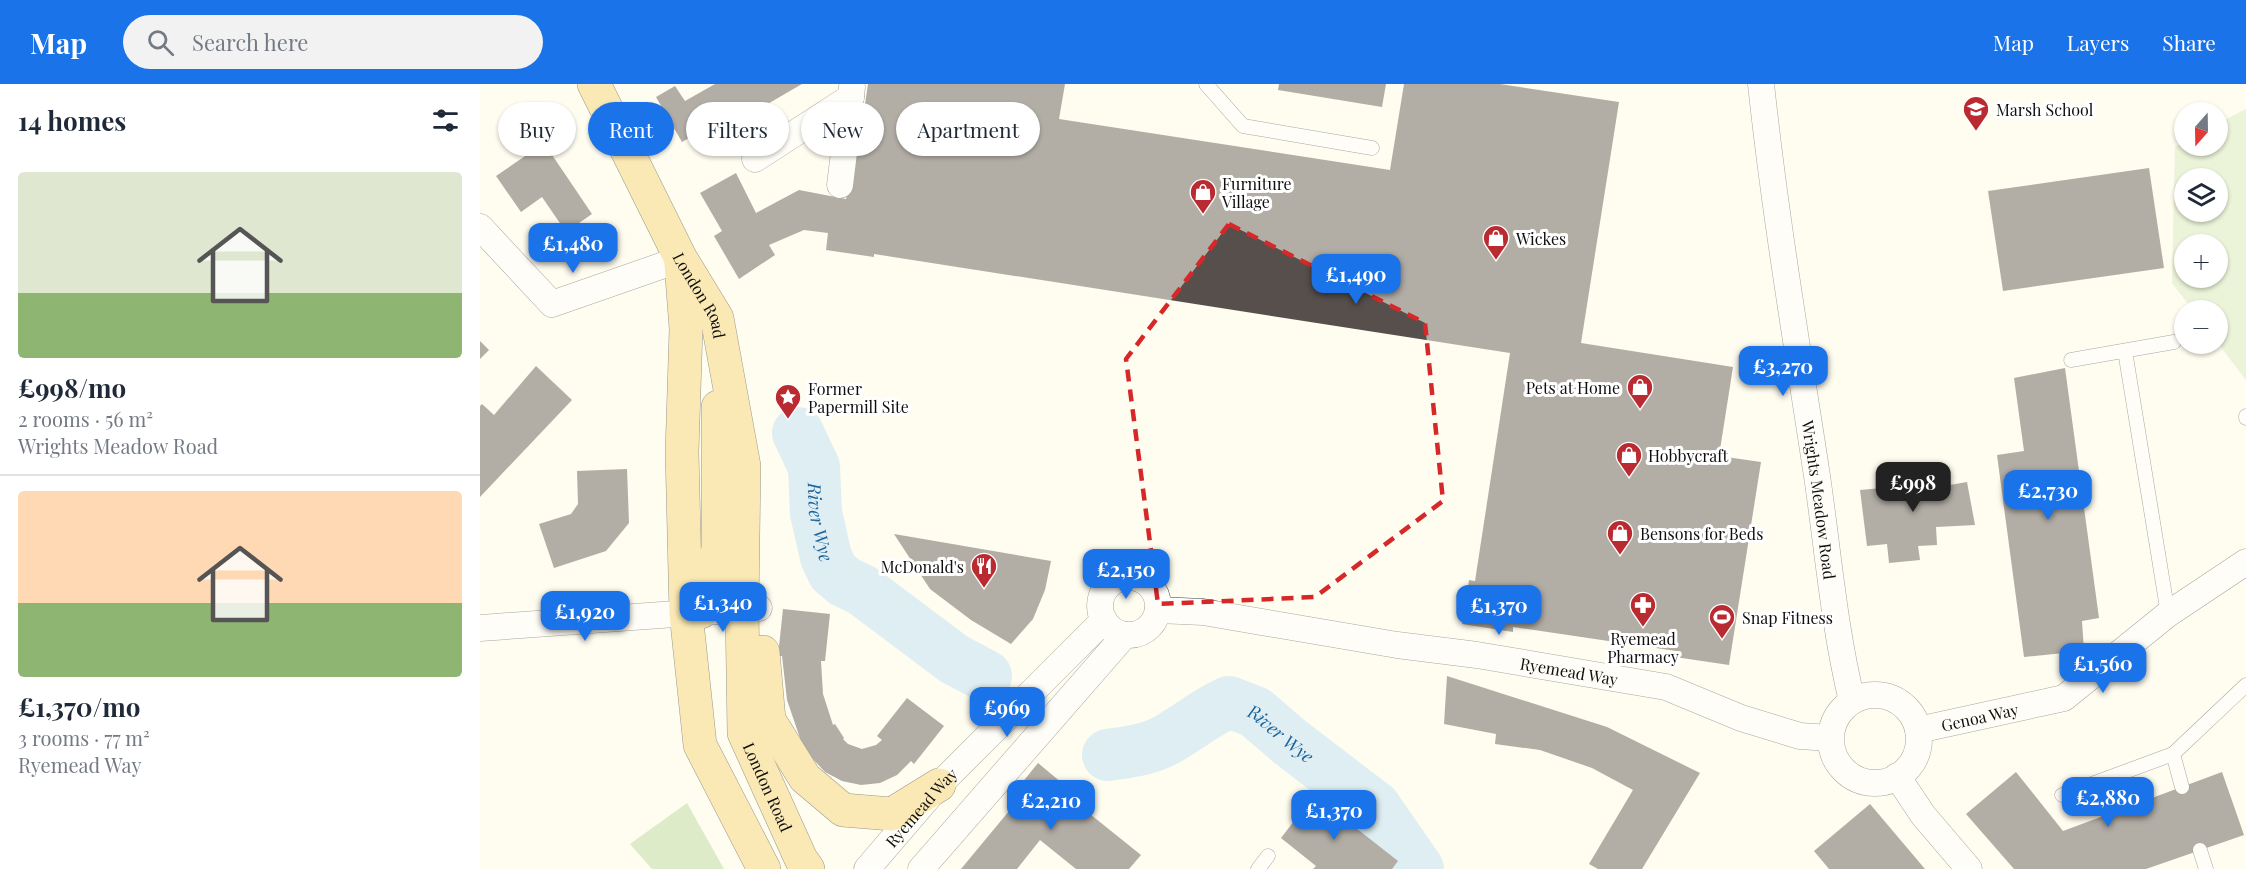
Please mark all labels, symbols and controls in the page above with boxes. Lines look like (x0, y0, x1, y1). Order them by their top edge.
search box (123, 15, 543, 69)
text: Map (30, 24, 87, 61)
icon: search (144, 26, 177, 59)
text: Search here (192, 27, 308, 57)
text: Map (1993, 28, 2034, 56)
text: Layers (2067, 28, 2129, 56)
text: Share (2162, 28, 2216, 56)
school or university icon: Marsh School (1961, 94, 1991, 132)
place label: Marsh School (1996, 99, 2094, 120)
chip: Buy (498, 102, 576, 156)
chip: Rent (588, 102, 674, 156)
chip: Filters (686, 102, 789, 156)
chip: New (801, 102, 884, 156)
chip: Apartment (896, 102, 1040, 156)
north arrow (2174, 102, 2228, 156)
map controls (2174, 102, 2228, 354)
text: 14 homes (18, 103, 126, 138)
icon: filters (429, 104, 462, 137)
button: layers (2174, 168, 2228, 222)
place label: Furniture Village (1221, 173, 1292, 212)
shop icon: Furniture Village (1188, 177, 1218, 215)
icon: home (186, 211, 294, 319)
pin: £1,480 (524, 223, 622, 274)
shop icon: Wickes (1481, 223, 1511, 261)
place label: Wickes (1515, 228, 1566, 249)
text: £1,480 (543, 229, 603, 256)
button: + (2174, 234, 2228, 288)
street label: London Road (669, 249, 731, 340)
pin: £1,490 (1307, 254, 1405, 305)
text: £1,490 (1326, 260, 1386, 287)
button: − (2174, 300, 2228, 354)
pin: £3,270 (1734, 346, 1832, 397)
text: £3,270 (1753, 352, 1813, 379)
text: £998/mo (18, 370, 126, 405)
shop icon: Pets at Home (1625, 372, 1655, 410)
place label: Pets at Home (1526, 377, 1620, 398)
place label: Former Papermill Site (808, 378, 909, 417)
place icon: Former Papermill Site (773, 382, 803, 420)
text: 2 rooms · 56 m² (18, 405, 153, 432)
street label: Wrights Meadow Road (1798, 418, 1841, 581)
text: Wrights Meadow Road (18, 432, 218, 459)
shop icon: Hobbycraft (1614, 440, 1644, 478)
place label: Hobbycraft (1648, 445, 1729, 466)
pin: £998 (1877, 462, 1949, 513)
text: £998 (1890, 468, 1936, 495)
pin: £2,730 (1999, 470, 2097, 521)
text: £2,730 (2018, 476, 2078, 503)
water label: River Wye (803, 481, 839, 566)
shop icon: Bensons for Beds (1605, 518, 1635, 556)
place label: Bensons for Beds (1640, 523, 1763, 544)
icon: home (186, 530, 294, 638)
pin: £2,150 (1077, 549, 1175, 600)
restaurant icon: McDonald's (969, 551, 999, 589)
text: £2,150 (1097, 555, 1155, 582)
place label: McDonald's (881, 556, 964, 577)
pin: £1,340 (674, 582, 772, 633)
pin: £1,370 (1450, 585, 1548, 636)
text: £1,340 (694, 588, 752, 615)
pharmacy icon: Ryemead Pharmacy (1628, 590, 1658, 628)
pin: £1,920 (536, 591, 634, 642)
text: £1,370 (1470, 591, 1528, 618)
text: £1,920 (555, 597, 615, 624)
sports icon: Snap Fitness (1707, 602, 1737, 640)
place label: Snap Fitness (1742, 607, 1833, 628)
place label: Ryemead Pharmacy (1607, 628, 1679, 667)
pin: £1,560 (2054, 643, 2152, 694)
text: £1,560 (2073, 649, 2133, 676)
street label: Ryemead Way (1519, 652, 1620, 689)
pin: £969 (971, 687, 1043, 738)
text: £1,370/mo (18, 689, 140, 724)
text: £969 (984, 693, 1030, 720)
water label: River Wye (1244, 698, 1319, 768)
street label: Genoa Way (1939, 698, 2020, 735)
text: 3 rooms · 77 m² (18, 724, 150, 751)
street label: London Road (739, 739, 798, 835)
text: Ryemead Way (18, 751, 142, 778)
street label: Ryemead Way (880, 763, 961, 851)
pin: £2,880 (2059, 777, 2157, 828)
pin: £2,210 (1002, 780, 1100, 831)
text: £2,880 (2076, 783, 2140, 810)
text: £2,210 (1021, 786, 1081, 813)
pin: £1,370 (1285, 790, 1383, 841)
text: £1,370 (1305, 796, 1363, 823)

